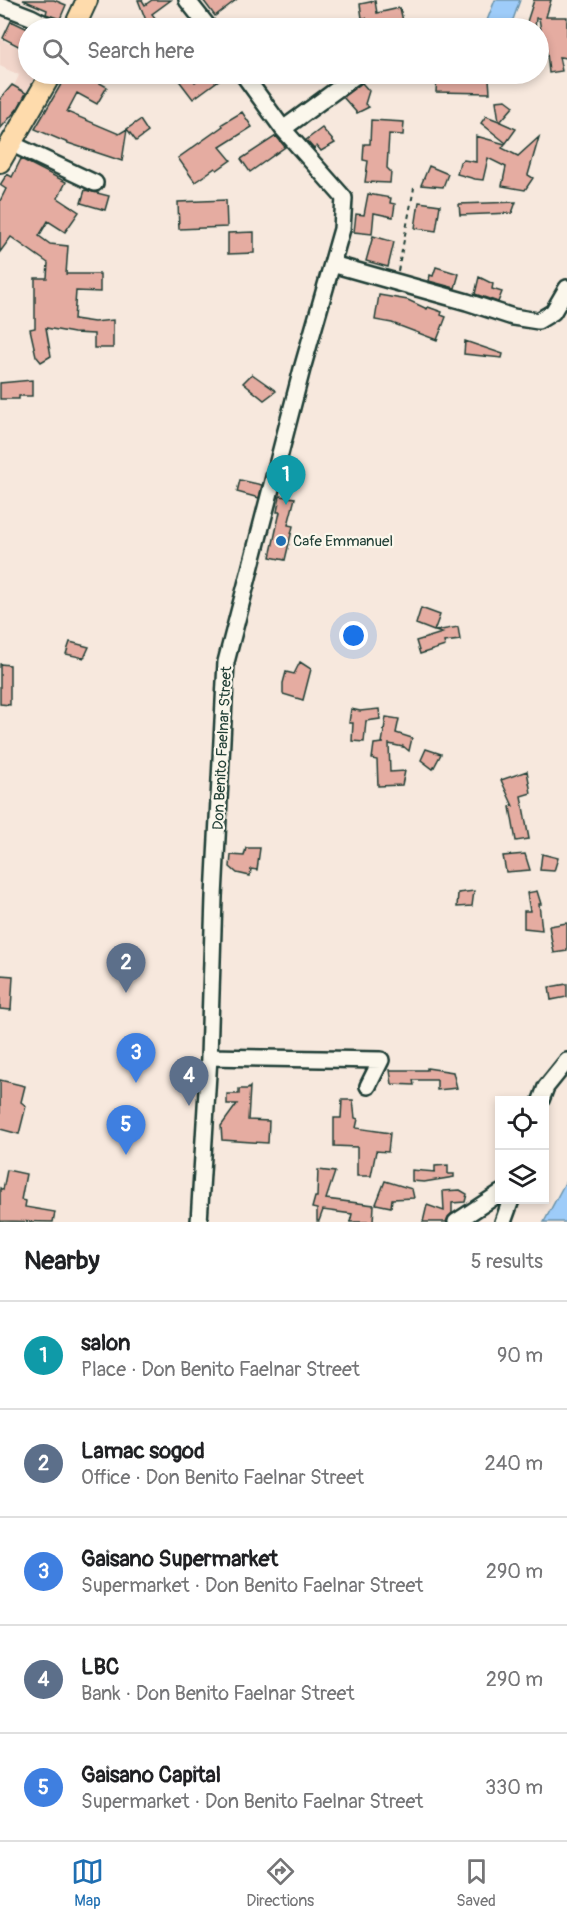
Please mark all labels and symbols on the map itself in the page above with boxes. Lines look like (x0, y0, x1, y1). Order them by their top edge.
pin: 1 (266, 456, 306, 505)
place label: Cafe Emmanuel (293, 532, 393, 551)
marker: Cafe Emmanuel (274, 534, 288, 548)
your location (339, 621, 368, 650)
street label: Don Benito Faelnar Street (209, 665, 236, 830)
pin: 2 (106, 944, 146, 993)
pin: 3 (116, 1034, 156, 1083)
pin: 4 (170, 1056, 208, 1106)
pin: 5 (106, 1106, 146, 1155)

